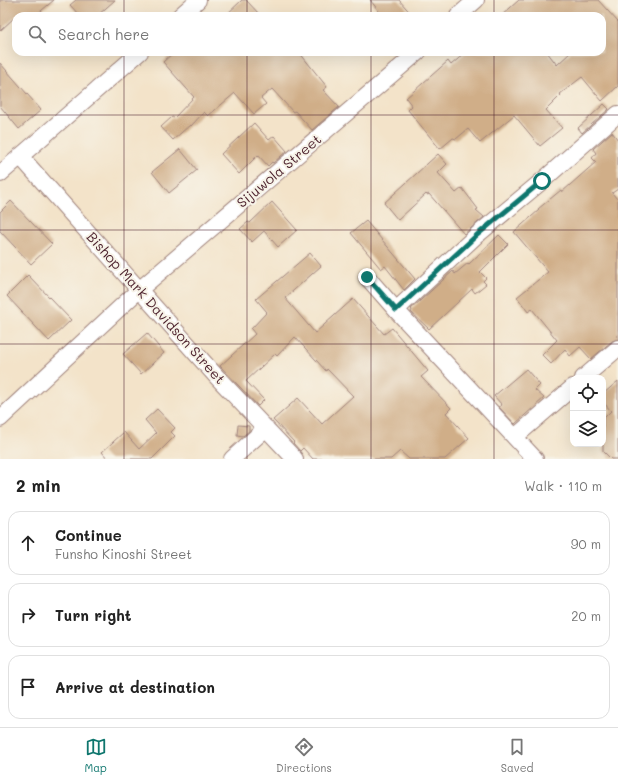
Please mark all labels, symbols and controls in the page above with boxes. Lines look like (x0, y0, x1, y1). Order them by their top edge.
search box (12, 12, 606, 56)
icon: search (26, 23, 48, 45)
text: Search here (58, 24, 149, 44)
street label: Sijuwola Street (232, 130, 325, 212)
route start (533, 172, 551, 190)
street label: Bishop Mark Davidson Street (83, 227, 230, 388)
route end (358, 268, 376, 286)
map controls (570, 375, 606, 447)
button: locate (570, 375, 606, 411)
button: layers (570, 411, 606, 447)
text: 2 min (16, 474, 61, 496)
text: Walk · 110 m (524, 477, 602, 494)
text: Continue (55, 525, 122, 545)
icon: ahead (17, 532, 39, 554)
text: 90 m (571, 535, 601, 552)
text: Funsho Kinoshi Street (55, 545, 192, 562)
icon: right (17, 604, 39, 626)
text: Turn right (55, 605, 132, 625)
text: 20 m (571, 607, 601, 624)
icon: arrive (17, 676, 39, 698)
text: Arrive at destination (55, 677, 215, 697)
tab: Map (85, 736, 107, 775)
tab: Directions (276, 736, 332, 775)
tab: Saved (501, 736, 533, 775)

